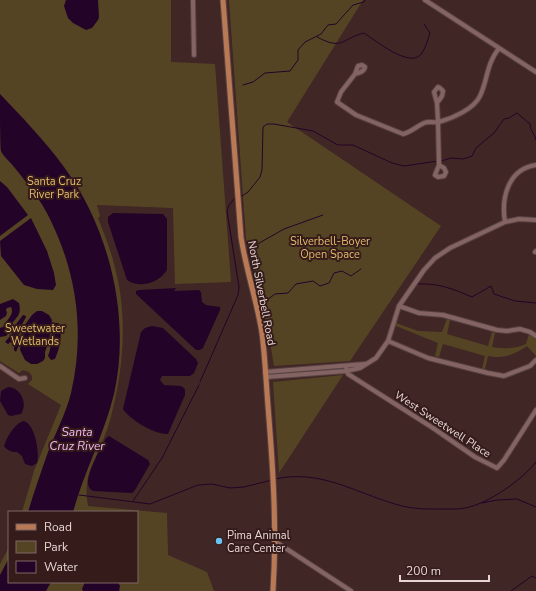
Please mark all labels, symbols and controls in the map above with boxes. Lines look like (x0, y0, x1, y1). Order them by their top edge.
park label: Santa Cruz River Park (27, 174, 81, 202)
park label: Silverbell-Boyer Open Space (290, 234, 370, 262)
street label: North Silverbell Road (244, 239, 279, 347)
park label: Sweetwater Wetlands (5, 321, 65, 349)
street label: West Sweetwell Place (392, 388, 494, 461)
water label: Santa Cruz River (49, 424, 105, 454)
legend (8, 511, 138, 583)
text: Road (44, 519, 72, 535)
place label: Pima Animal Care Center (227, 528, 291, 556)
marker: Pima Animal Care Center (214, 536, 224, 546)
text: Park (44, 539, 69, 555)
scale bar (400, 557, 489, 583)
text: Water (44, 559, 78, 575)
text: 200 m (406, 563, 441, 579)

